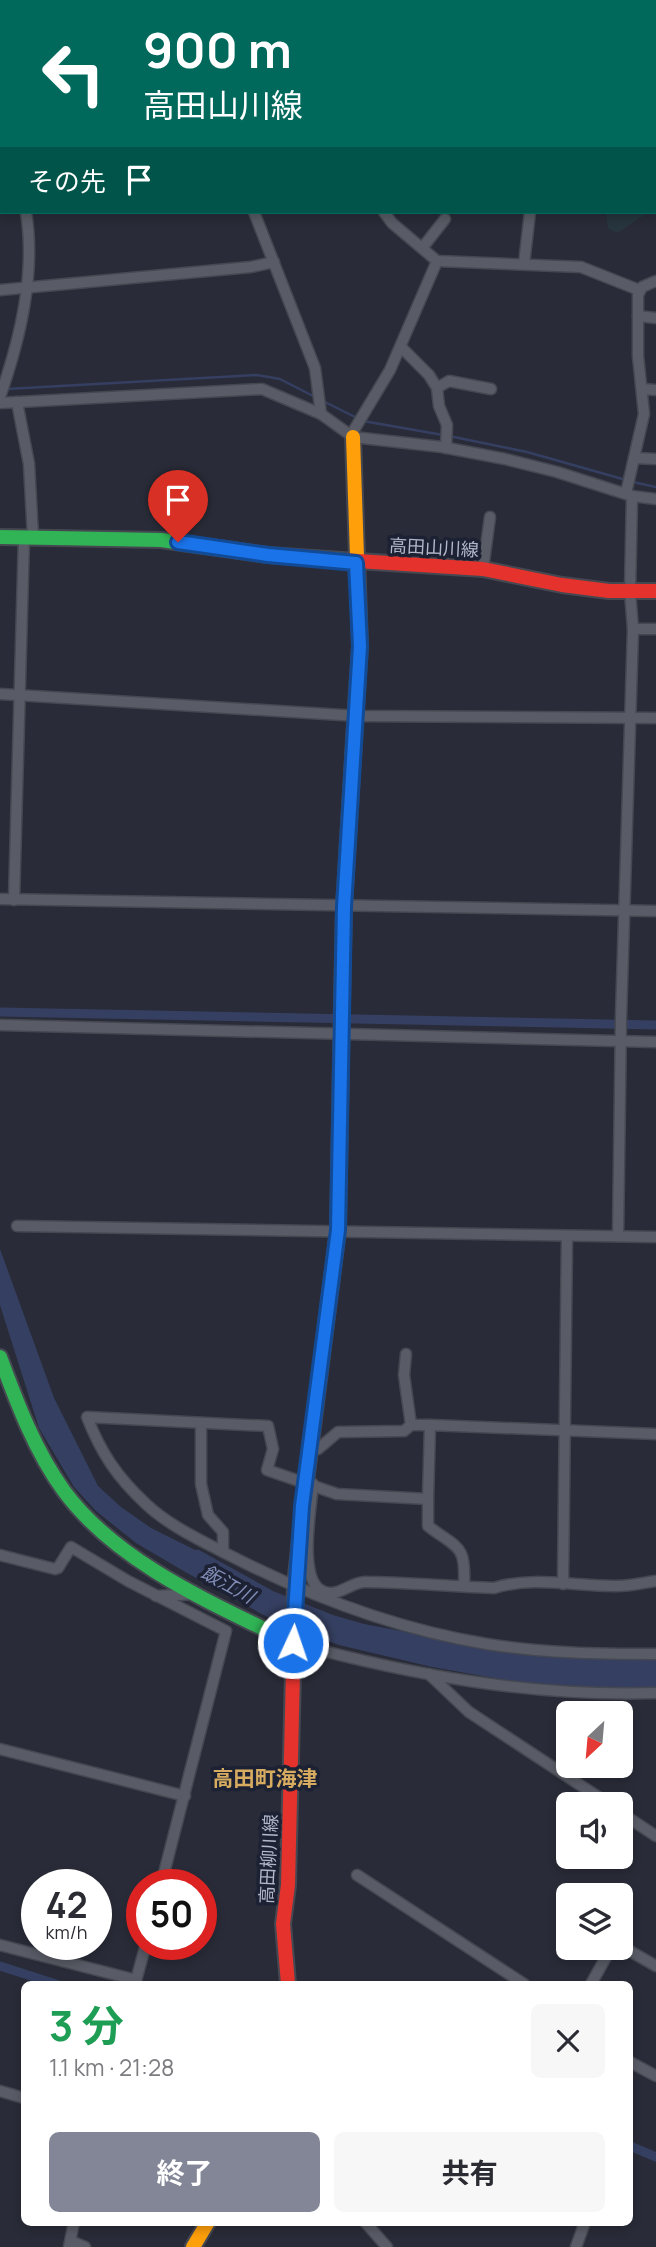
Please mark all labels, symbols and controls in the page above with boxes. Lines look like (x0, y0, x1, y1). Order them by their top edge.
text: 900 m (143, 16, 292, 83)
icon: left (28, 28, 119, 119)
text: 高田山川線 (143, 83, 303, 127)
icon: arrive (120, 161, 158, 199)
text: その先 (28, 163, 106, 199)
pin (148, 470, 208, 542)
icon: arrive (159, 481, 197, 519)
street label: 高田山川線 (388, 533, 480, 561)
water label: 飯江川 (197, 1559, 261, 1610)
position arrow (256, 1606, 330, 1680)
north arrow (556, 1701, 634, 1778)
map controls (556, 1701, 633, 1960)
district label: 高田町海津 (213, 1764, 318, 1792)
button: sound (556, 1792, 633, 1869)
street label: 高田柳川線 (254, 1813, 282, 1905)
speed limit sign: 50 (126, 1869, 217, 1960)
text: 42 (45, 1881, 88, 1929)
button: layers (556, 1883, 633, 1960)
text: km/h (46, 1920, 87, 1944)
text: 3 分 (49, 1996, 124, 2054)
button: close (531, 2004, 605, 2078)
text: 1.1 km · 21:28 (49, 2051, 174, 2083)
button: 終了 (49, 2132, 320, 2212)
button: 共有 (334, 2132, 605, 2212)

